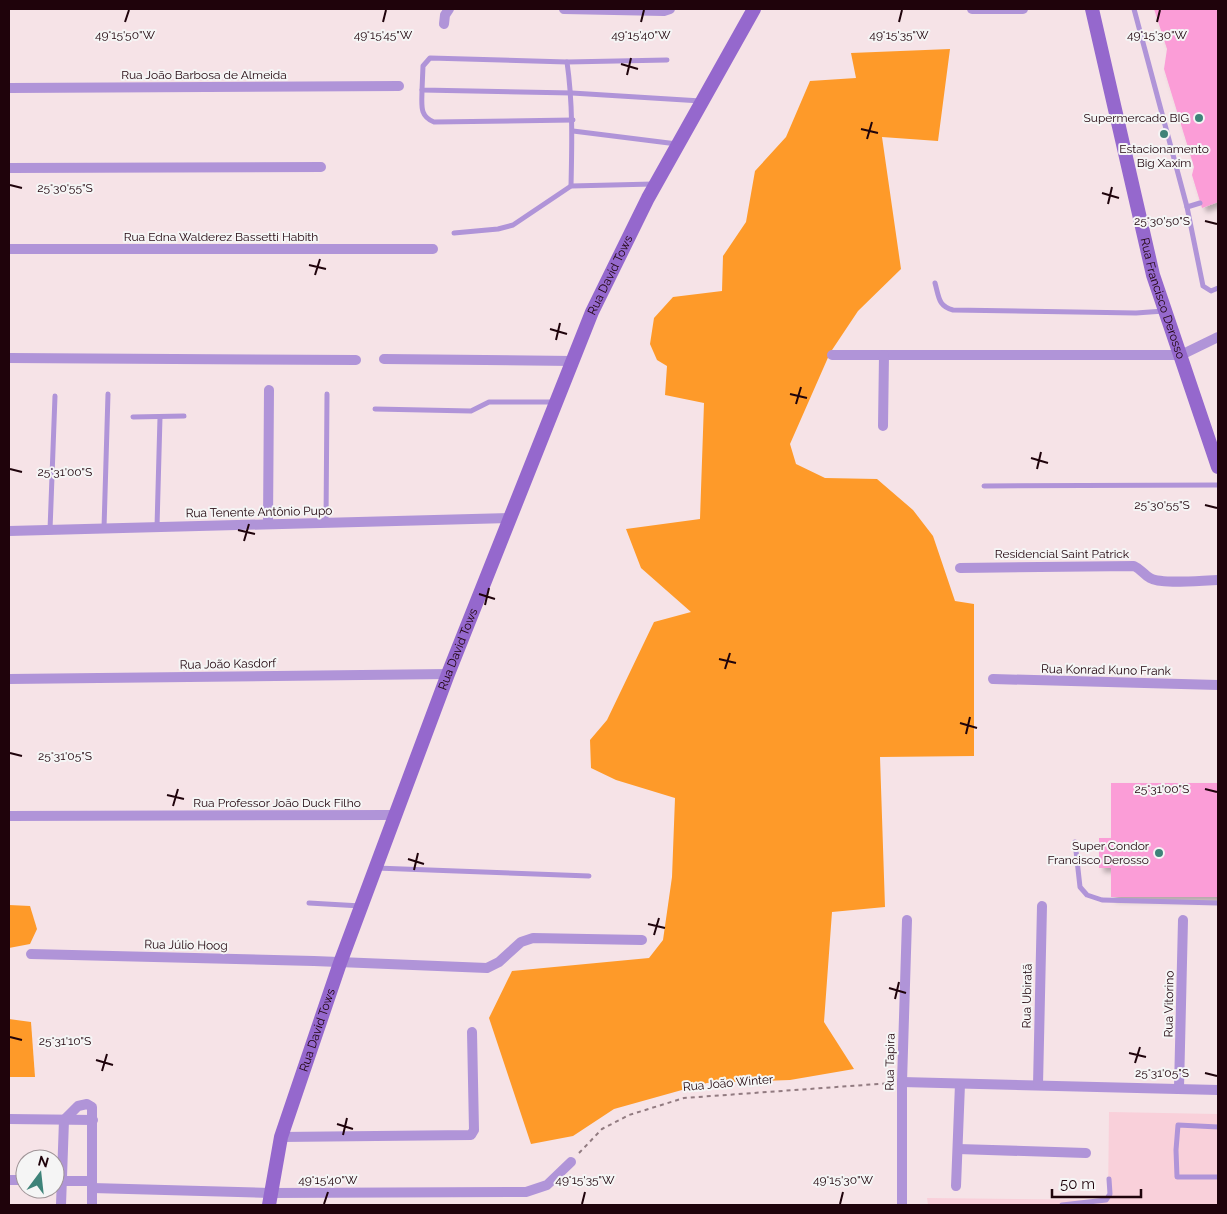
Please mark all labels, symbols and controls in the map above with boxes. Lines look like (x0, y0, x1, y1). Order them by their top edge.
text: 49°15'50"W (95, 28, 155, 42)
text: 49°15'45"W (354, 28, 413, 42)
text: 49°15'40"W (611, 28, 671, 42)
text: 49°15'35"W (869, 28, 929, 42)
text: 49°15'30"W (1127, 28, 1187, 42)
street label: Rua João Barbosa de Almeida (121, 68, 287, 82)
place label: Supermercado BIG (1083, 111, 1189, 125)
marker: Supermercado BIG (1193, 112, 1205, 124)
marker: Estacionamento Big Xaxim (1158, 128, 1170, 140)
place label: Estacionamento Big Xaxim (1119, 142, 1209, 170)
text: 25°30'55"S (37, 181, 93, 195)
text: 25°30'50"S (1134, 214, 1190, 228)
street label: Rua Edna Walderez Bassetti Habith (124, 230, 318, 244)
street label: Rua David Tows (585, 233, 636, 317)
street label: Rua Francisco Derosso (1138, 236, 1188, 361)
text: 25°31'00"S (38, 465, 92, 479)
text: 25°30'55"S (1134, 498, 1190, 512)
street label: Rua Tenente Antônio Pupo (185, 504, 333, 520)
street label: Residencial Saint Patrick (995, 547, 1130, 561)
street label: Rua David Tows (436, 606, 481, 692)
street label: Rua João Kasdorf (180, 656, 277, 672)
street label: Rua Konrad Kuno Frank (1041, 662, 1172, 678)
text: 25°31'05"S (38, 749, 92, 763)
text: 25°31'00"S (1135, 782, 1189, 796)
street label: Rua Professor João Duck Filho (193, 796, 361, 810)
place label: Super Condor Francisco Derosso (1047, 839, 1150, 867)
marker: Super Condor Francisco Derosso (1153, 847, 1165, 859)
street label: Rua Júlio Hoog (144, 937, 228, 953)
street label: Rua Ubiratã (1019, 964, 1035, 1028)
street label: Rua Vitorino (1161, 970, 1177, 1038)
street label: Rua David Tows (297, 986, 338, 1073)
street label: Rua Tapira (882, 1033, 898, 1091)
text: 25°31'10"S (39, 1034, 91, 1048)
text: 25°31'05"S (1135, 1066, 1189, 1080)
street label: Rua João Winter (682, 1072, 774, 1094)
north arrow (15, 1149, 65, 1199)
text: N (36, 1152, 51, 1171)
scale bar (1052, 1166, 1141, 1198)
text: 49°15'40"W (298, 1173, 358, 1187)
text: 49°15'35"W (555, 1173, 615, 1187)
text: 49°15'30"W (813, 1173, 873, 1187)
text: 50 m (1060, 1175, 1095, 1193)

